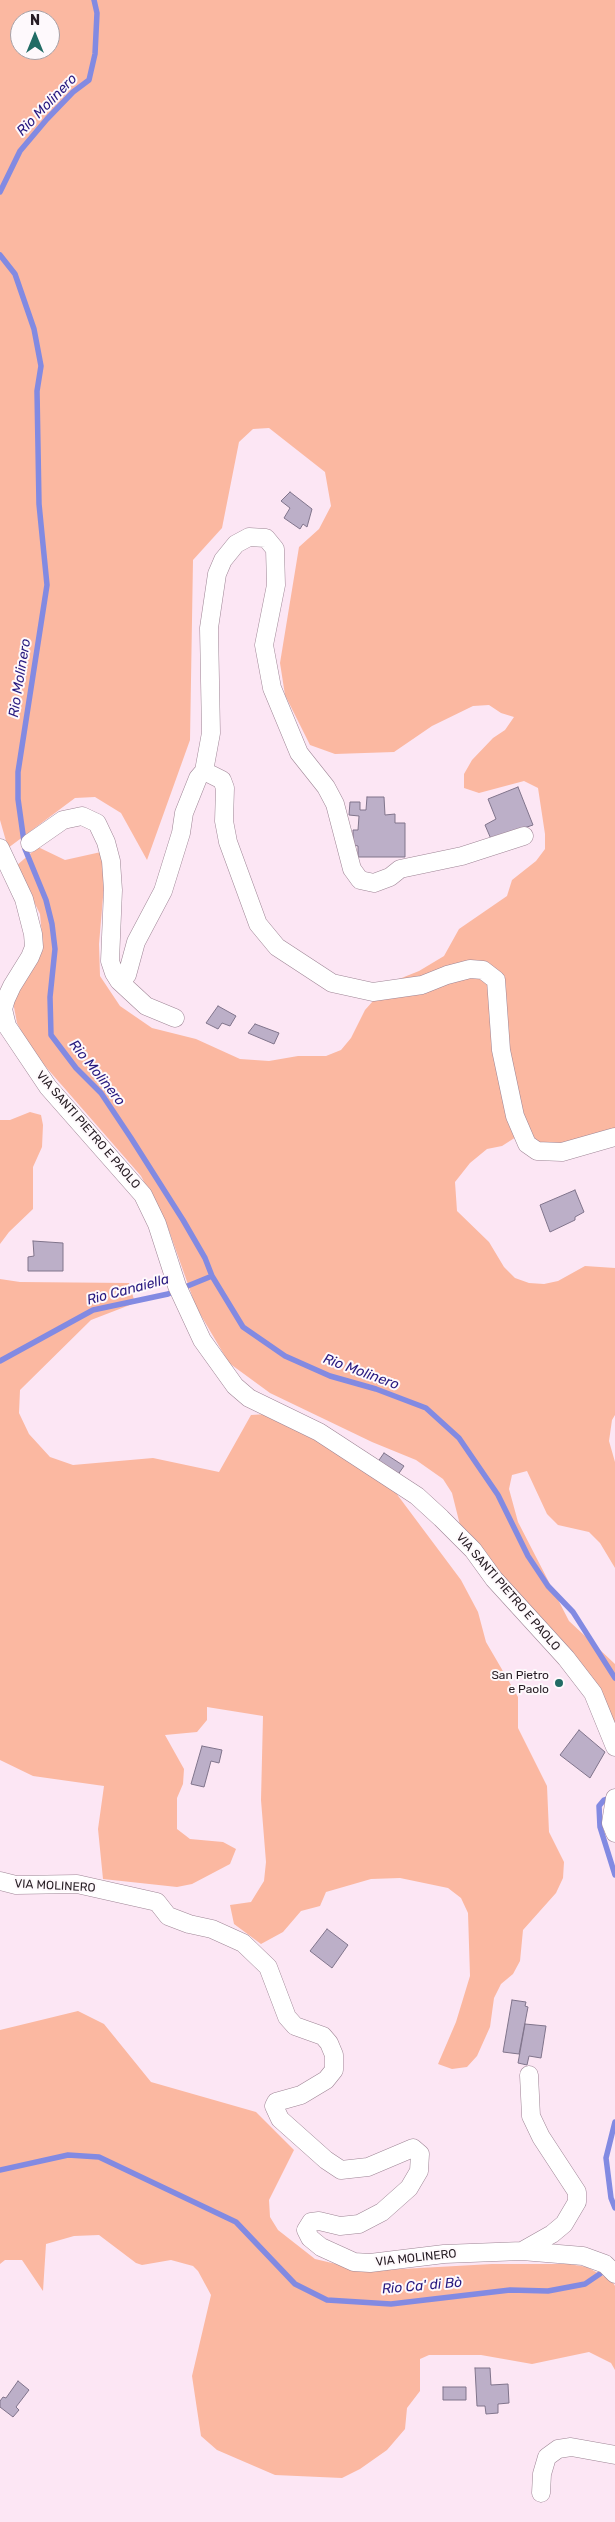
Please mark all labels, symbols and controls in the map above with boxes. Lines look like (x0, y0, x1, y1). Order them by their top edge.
north arrow (10, 10, 60, 60)
text: N (30, 12, 40, 29)
water label: Rio Molinero (13, 71, 81, 139)
water label: Rio Molinero (5, 637, 35, 719)
water label: Rio Molinero (65, 1037, 129, 1109)
street label: VIA SANTI PIETRO E PAOLO (33, 1068, 143, 1192)
water label: Rio Canaiella (85, 1271, 171, 1309)
water label: Rio Molinero (321, 1350, 401, 1394)
street label: VIA SANTI PIETRO E PAOLO (453, 1530, 563, 1654)
place label: San Pietro e Paolo (491, 1669, 549, 1697)
marker: San Pietro e Paolo (553, 1677, 565, 1689)
street label: VIA MOLINERO (14, 1877, 96, 1895)
street label: VIA MOLINERO (375, 2247, 457, 2269)
water label: Rio Ca' di Bò (381, 2274, 463, 2298)

